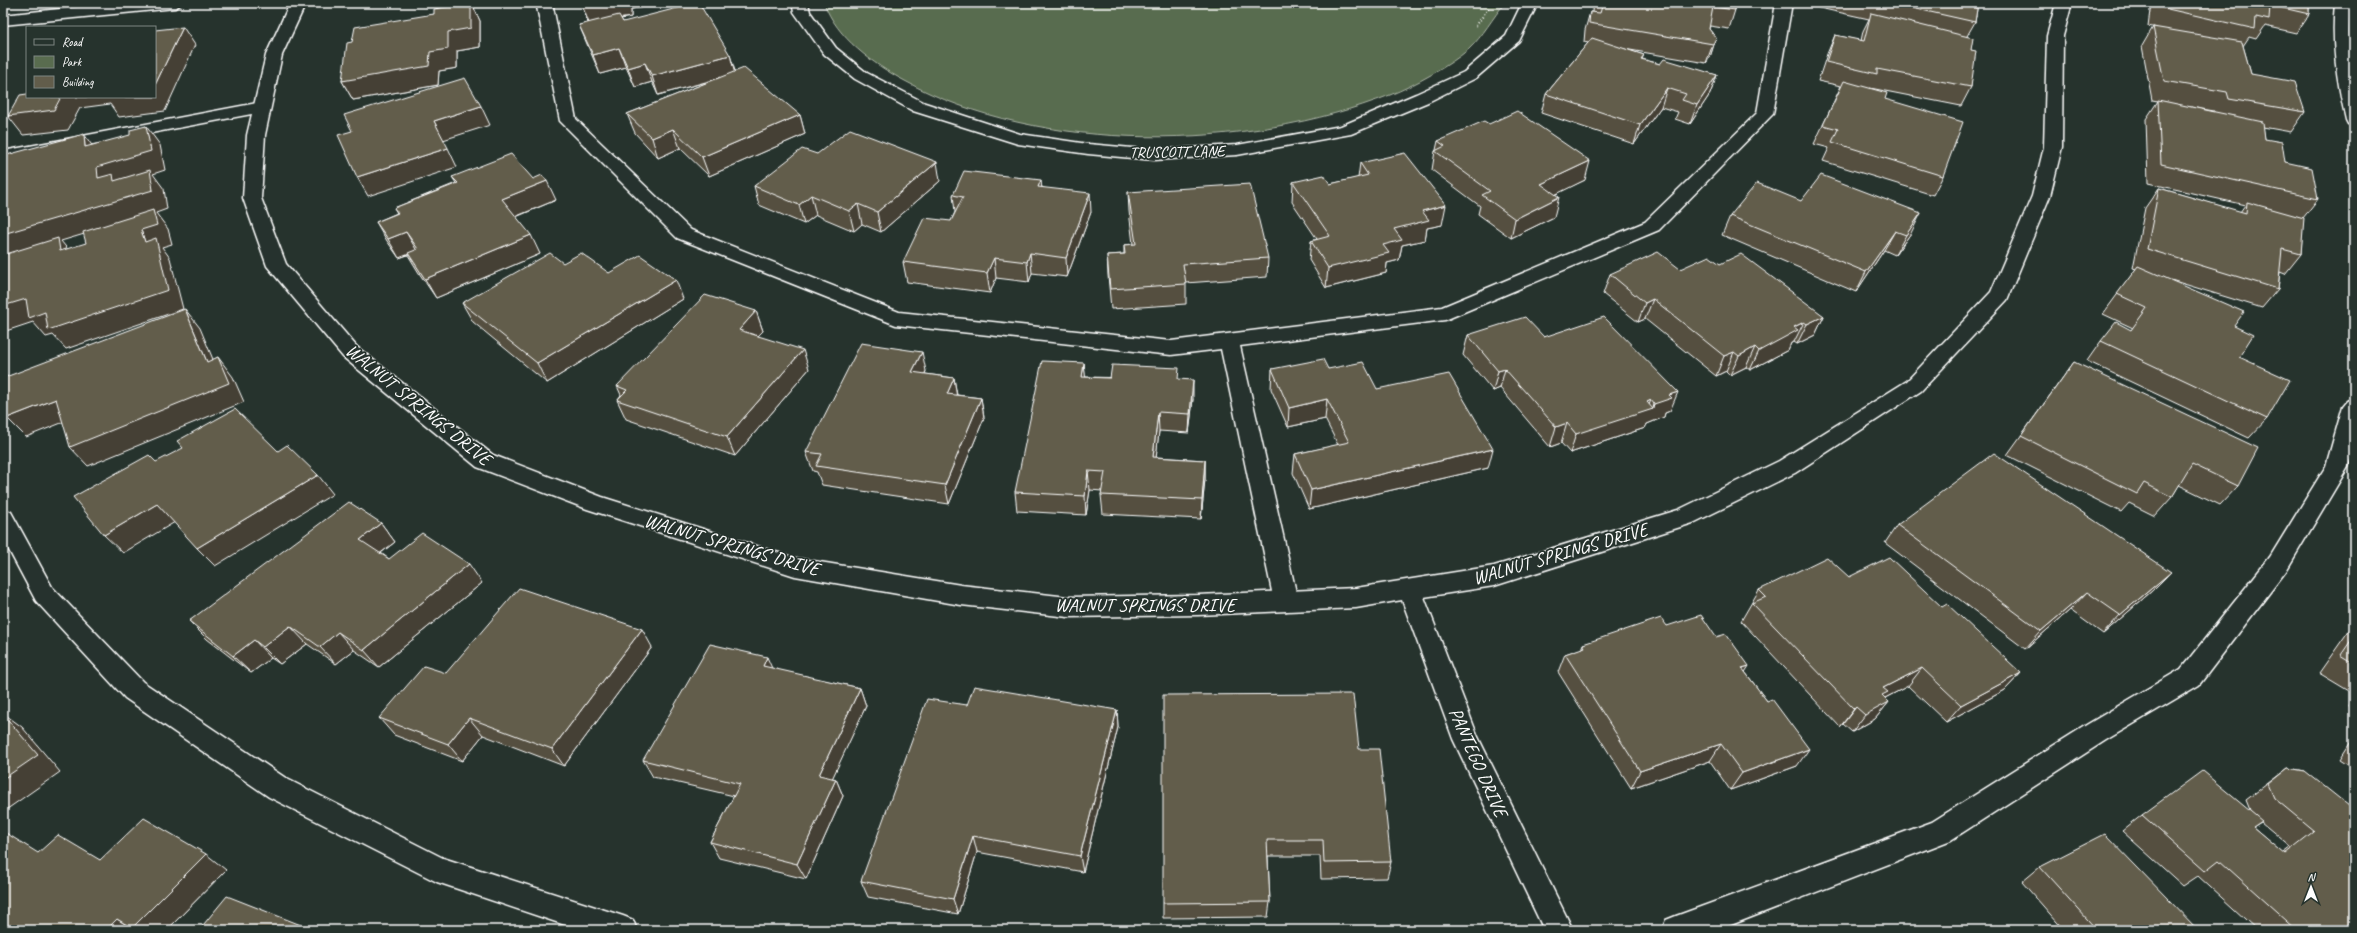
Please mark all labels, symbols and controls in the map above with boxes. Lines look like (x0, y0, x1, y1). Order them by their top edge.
legend (26, 26, 156, 98)
text: Road (62, 34, 84, 50)
text: Park (62, 54, 83, 70)
text: Building (62, 74, 94, 90)
street label: TRUSCOTT LANE (1129, 141, 1227, 163)
street label: WALNUT SPRINGS DRIVE (341, 339, 498, 473)
street label: WALNUT SPRINGS DRIVE (642, 509, 824, 582)
street label: WALNUT SPRINGS DRIVE (1470, 517, 1653, 590)
street label: WALNUT SPRINGS DRIVE (1055, 593, 1238, 617)
street label: PANTEGO DRIVE (1443, 704, 1514, 823)
north arrow (2291, 867, 2331, 907)
text: N (2308, 870, 2317, 884)

